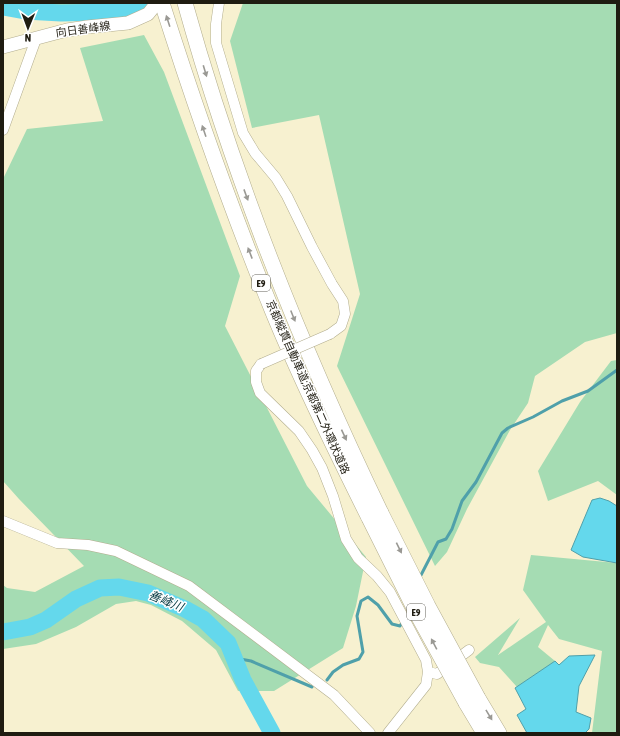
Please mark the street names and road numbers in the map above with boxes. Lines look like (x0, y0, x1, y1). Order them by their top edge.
street label: 向日善峰線 (55, 19, 111, 39)
road number: E9 (252, 275, 270, 291)
street label: 京都縦貫自動車道;京都第二外環状道路 (264, 298, 352, 476)
road number: E9 (407, 604, 425, 620)

